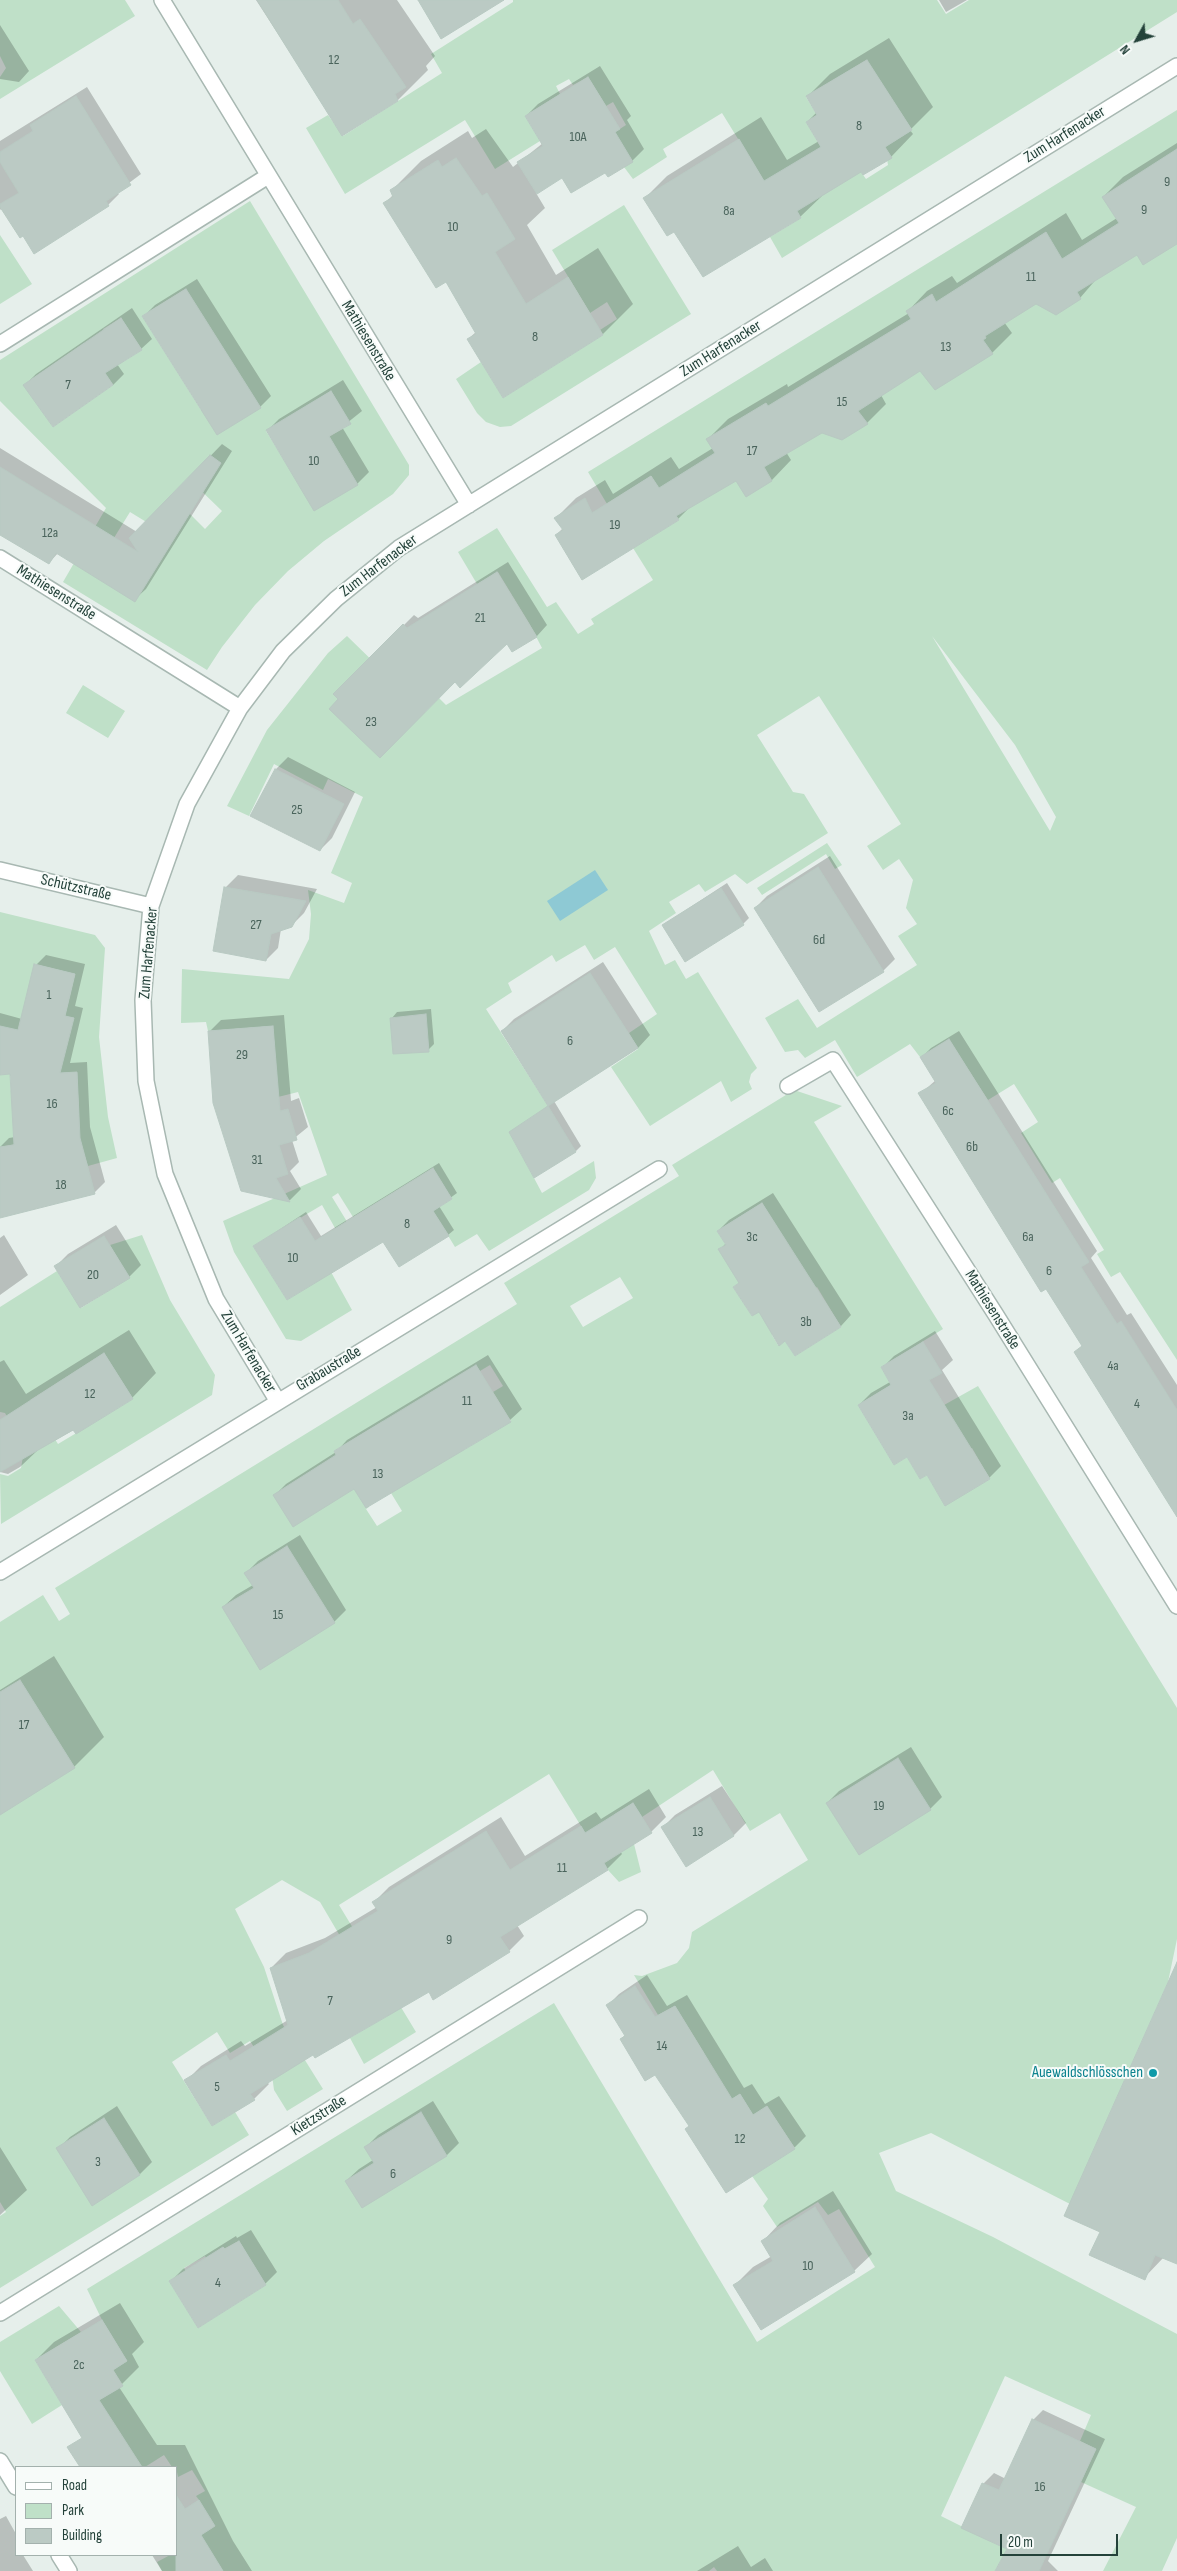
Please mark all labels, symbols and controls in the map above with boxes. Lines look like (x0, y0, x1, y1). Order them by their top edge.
north arrow (1112, 15, 1162, 65)
text: N (1116, 42, 1134, 58)
house number: 12 (329, 52, 339, 68)
street label: Zum Harfenacker (1021, 102, 1109, 168)
house number: 8 (856, 118, 862, 134)
house number: 10A (569, 129, 587, 145)
house number: 9 (1164, 174, 1170, 190)
house number: 9 (1141, 202, 1147, 218)
house number: 8a (723, 203, 735, 219)
house number: 10 (447, 219, 459, 235)
house number: 11 (1026, 269, 1036, 285)
street label: Mathiesenstraße (337, 297, 399, 385)
street label: Zum Harfenacker (677, 316, 765, 382)
house number: 8 (532, 329, 538, 345)
house number: 13 (941, 339, 951, 355)
house number: 7 (65, 377, 71, 393)
house number: 15 (837, 394, 847, 410)
house number: 17 (747, 443, 757, 459)
house number: 10 (308, 453, 320, 469)
house number: 19 (609, 517, 621, 533)
house number: 12a (42, 525, 58, 541)
street label: Zum Harfenacker (336, 531, 422, 601)
street label: Mathiesenstraße (13, 561, 99, 625)
house number: 21 (475, 610, 485, 626)
house number: 23 (365, 714, 377, 730)
house number: 25 (291, 802, 303, 818)
street label: Schützstraße (39, 871, 113, 905)
street label: Zum Harfenacker (135, 906, 163, 1000)
house number: 27 (250, 917, 262, 933)
house number: 6d (813, 932, 825, 948)
house number: 1 (47, 987, 51, 1003)
house number: 6 (567, 1033, 573, 1049)
house number: 29 (236, 1047, 248, 1063)
house number: 16 (46, 1096, 58, 1112)
house number: 6c (942, 1103, 954, 1119)
house number: 6b (966, 1139, 978, 1155)
house number: 31 (252, 1152, 262, 1168)
house number: 18 (55, 1177, 67, 1193)
house number: 8 (404, 1216, 410, 1232)
house number: 3c (746, 1229, 758, 1245)
house number: 6a (1022, 1229, 1034, 1245)
house number: 10 (287, 1250, 299, 1266)
house number: 6 (1046, 1263, 1052, 1279)
house number: 20 (87, 1267, 99, 1283)
street label: Mathiesenstraße (960, 1267, 1024, 1353)
street label: Zum Harfenacker (216, 1308, 280, 1396)
house number: 3b (800, 1314, 812, 1330)
street label: Grabaustraße (293, 1342, 365, 1396)
house number: 4a (1107, 1358, 1119, 1374)
house number: 12 (85, 1386, 95, 1402)
house number: 11 (462, 1393, 472, 1409)
house number: 4 (1134, 1396, 1140, 1412)
house number: 3a (902, 1408, 914, 1424)
house number: 13 (373, 1466, 383, 1482)
house number: 15 (273, 1607, 283, 1623)
house number: 17 (19, 1717, 29, 1733)
house number: 19 (873, 1798, 885, 1814)
house number: 13 (693, 1824, 703, 1840)
house number: 11 (557, 1860, 567, 1876)
house number: 9 (446, 1932, 452, 1948)
house number: 7 (327, 1993, 333, 2009)
house number: 14 (657, 2038, 667, 2054)
place label: Auewaldschlösschen (1032, 2063, 1143, 2083)
marker: Auewaldschlösschen (1147, 2067, 1159, 2079)
house number: 5 (214, 2079, 220, 2095)
street label: Kietzstraße (288, 2092, 350, 2140)
house number: 12 (735, 2131, 745, 2147)
house number: 3 (95, 2154, 101, 2170)
house number: 6 (390, 2166, 396, 2182)
house number: 10 (802, 2258, 814, 2274)
house number: 4 (215, 2275, 221, 2291)
house number: 2c (73, 2357, 85, 2373)
legend (15, 2466, 178, 2556)
text: Road (62, 2476, 87, 2495)
house number: 16 (1034, 2479, 1046, 2495)
text: Park (62, 2501, 84, 2520)
scale bar (1002, 2524, 1120, 2556)
text: Building (62, 2526, 102, 2545)
text: 20 m (1008, 2533, 1033, 2552)

